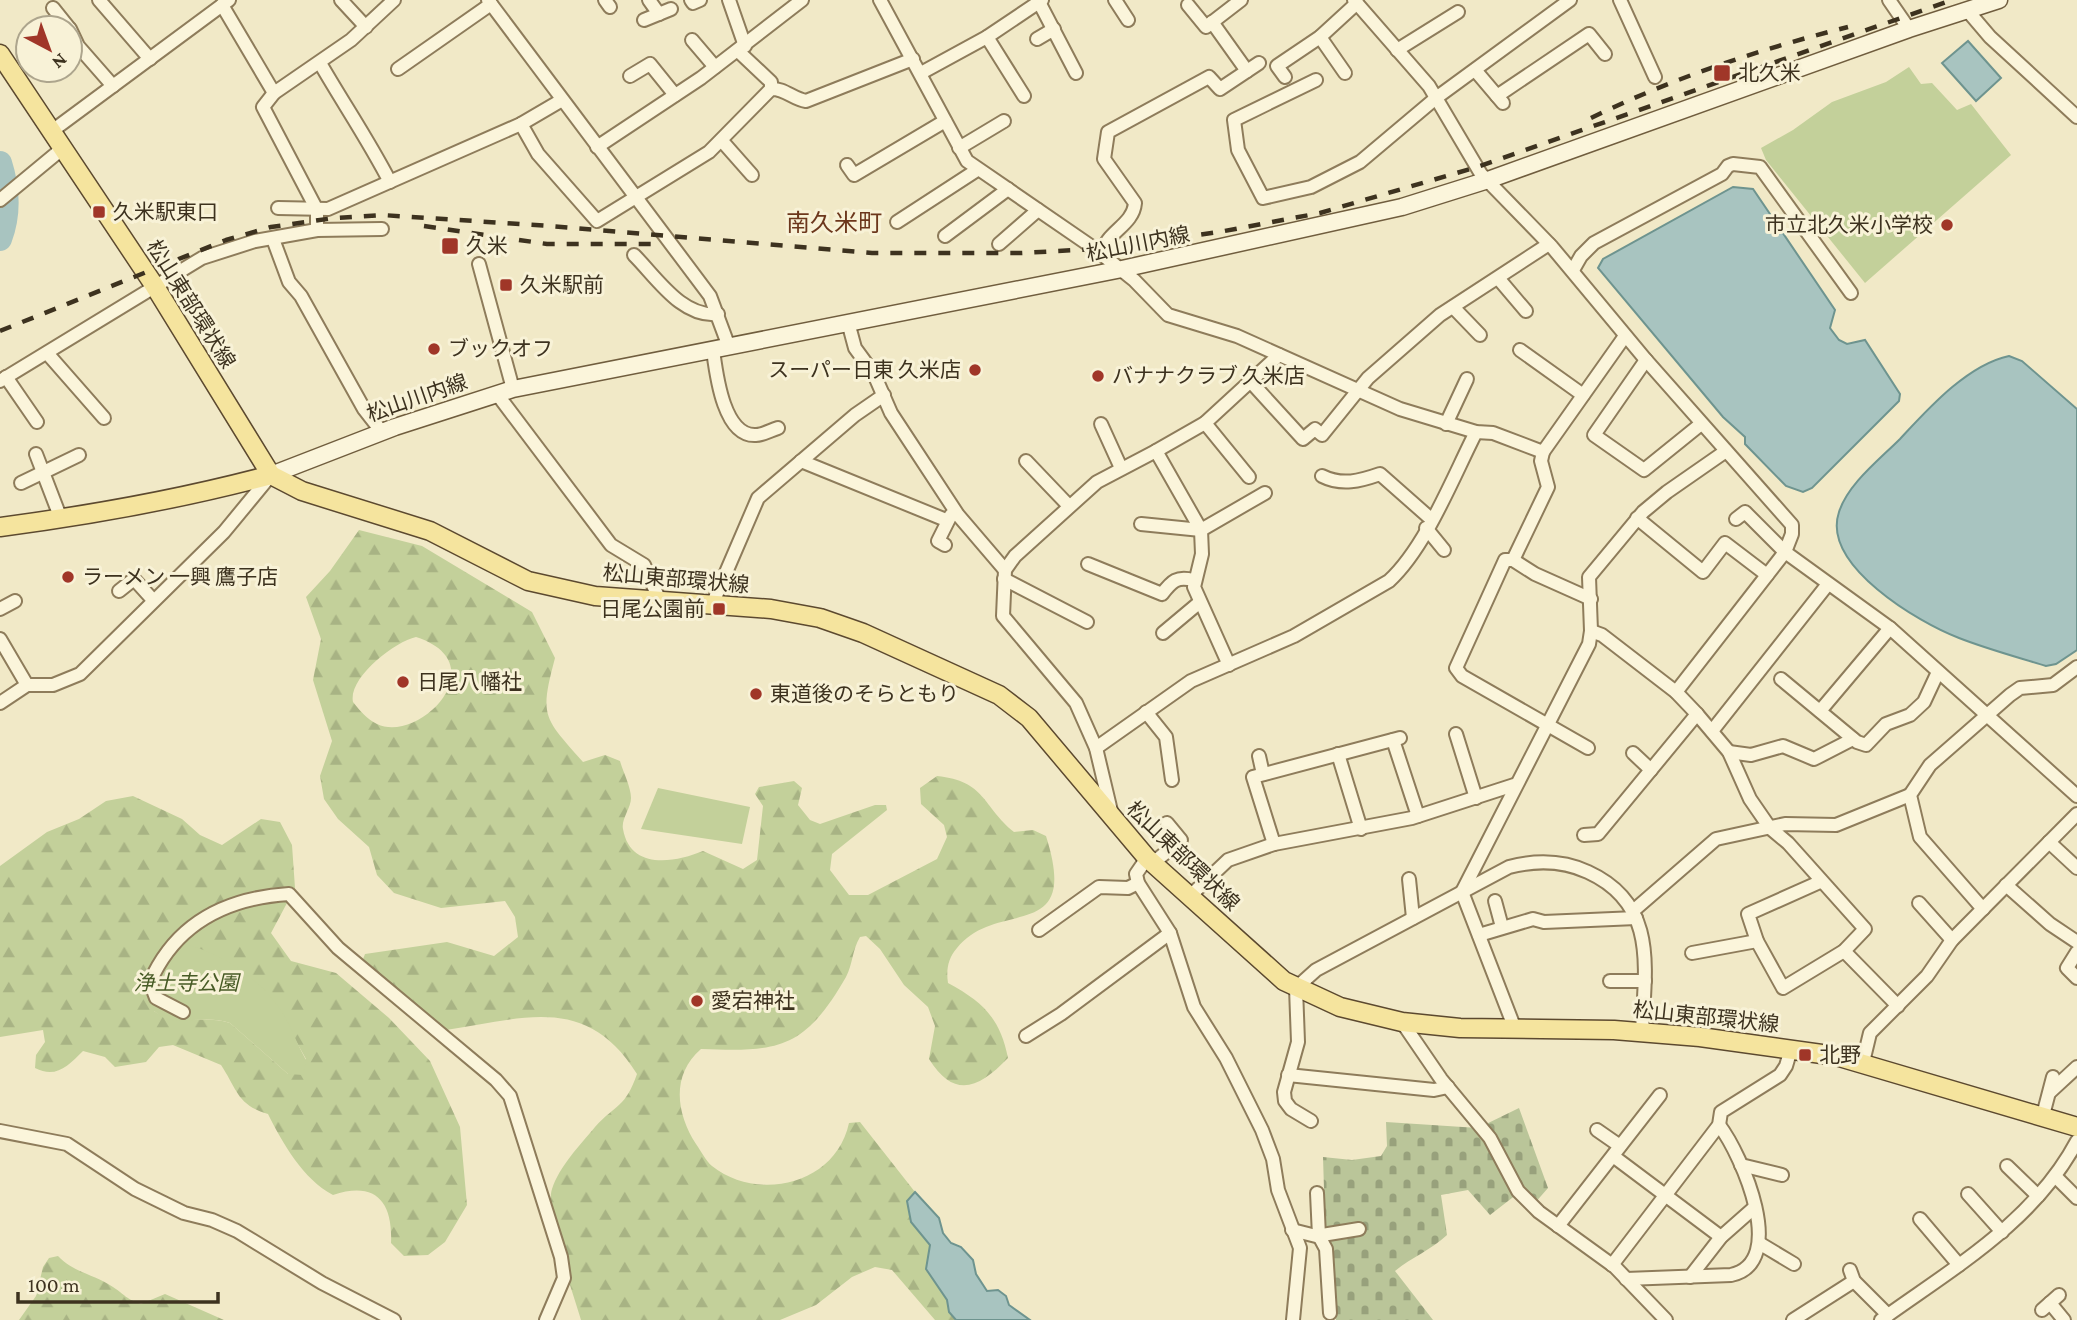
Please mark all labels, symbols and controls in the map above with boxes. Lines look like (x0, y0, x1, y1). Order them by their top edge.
north arrow (14, 14, 84, 84)
text: N (48, 49, 72, 74)
place label: 北久米 (1738, 61, 1801, 85)
marker: 北久米 (1712, 63, 1732, 83)
place label: 久米駅東口 (113, 200, 218, 224)
marker: 久米駅東口 (91, 204, 107, 220)
district label: 南久米町 (786, 209, 882, 236)
place label: 市立北久米小学校 (1765, 213, 1933, 237)
marker: 市立北久米小学校 (1939, 217, 1955, 233)
street label: 松山川内線 (1084, 222, 1192, 266)
place label: 久米 (466, 234, 508, 258)
street label: 松山東部環状線 (142, 235, 240, 373)
marker: 久米 (440, 236, 460, 256)
place label: 久米駅前 (520, 273, 604, 297)
marker: 久米駅前 (498, 277, 514, 293)
place label: ブックオフ (448, 337, 553, 361)
marker: ブックオフ (426, 341, 442, 357)
place label: スーパー日東 久米店 (768, 358, 961, 382)
marker: スーパー日東 久米店 (967, 362, 983, 378)
place label: バナナクラブ 久米店 (1112, 364, 1305, 388)
marker: バナナクラブ 久米店 (1090, 368, 1106, 384)
street label: 松山川内線 (363, 370, 471, 426)
street label: 松山東部環状線 (602, 561, 750, 597)
place label: ラーメン 一興 鷹子店 (82, 565, 278, 589)
marker: ラーメン 一興 鷹子店 (60, 569, 76, 585)
place label: 日尾公園前 (600, 597, 705, 621)
marker: 日尾公園前 (711, 601, 727, 617)
place label: 日尾八幡社 (417, 670, 522, 694)
marker: 日尾八幡社 (395, 674, 411, 690)
place label: 東道後のそらともり (770, 682, 959, 706)
marker: 東道後のそらともり (748, 686, 764, 702)
street label: 松山東部環状線 (1122, 796, 1244, 916)
park label: 浄土寺公園 (134, 971, 241, 995)
place label: 愛宕神社 (711, 989, 795, 1013)
marker: 愛宕神社 (689, 993, 705, 1009)
street label: 松山東部環状線 (1632, 997, 1780, 1037)
place label: 北野 (1819, 1043, 1861, 1067)
marker: 北野 (1797, 1047, 1813, 1063)
scale bar (18, 1260, 217, 1304)
text: 100 m (28, 1273, 80, 1297)

